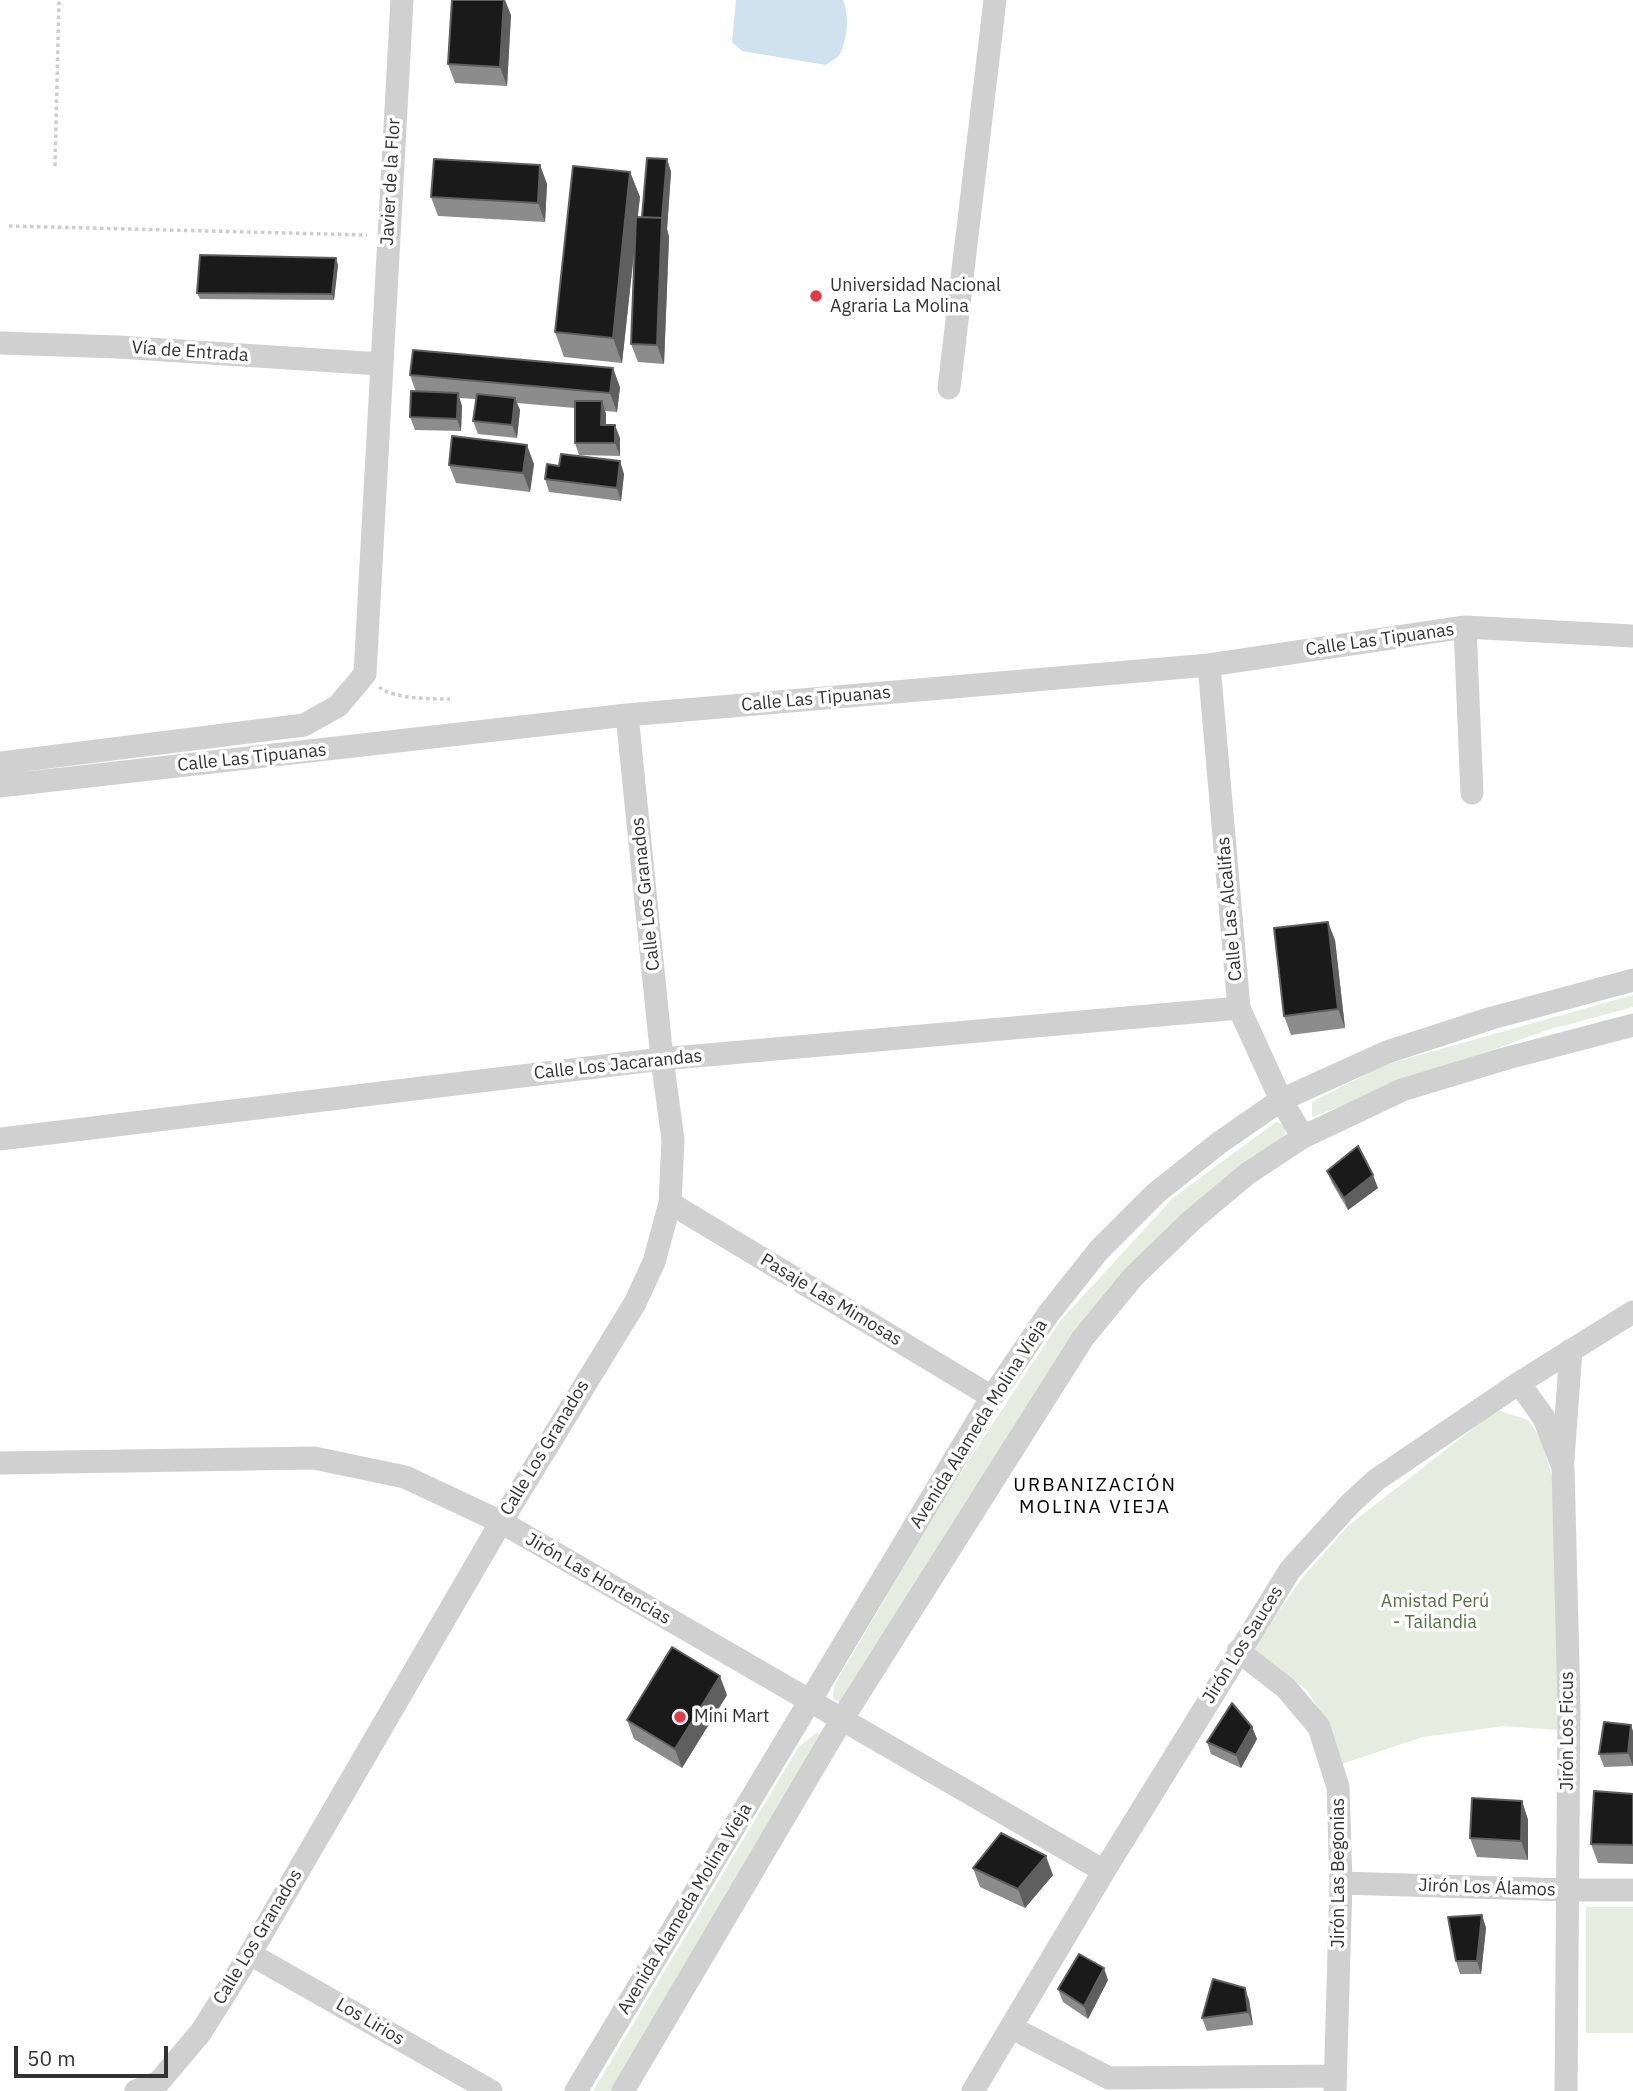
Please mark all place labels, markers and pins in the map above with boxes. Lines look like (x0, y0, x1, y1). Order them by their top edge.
place label: Universidad Nacional Agraria La Molina (830, 275, 1001, 318)
marker: Universidad Nacional Agraria La Molina (808, 288, 824, 304)
place label: Mini Mart (694, 1706, 769, 1728)
marker: Mini Mart (672, 1709, 688, 1725)

